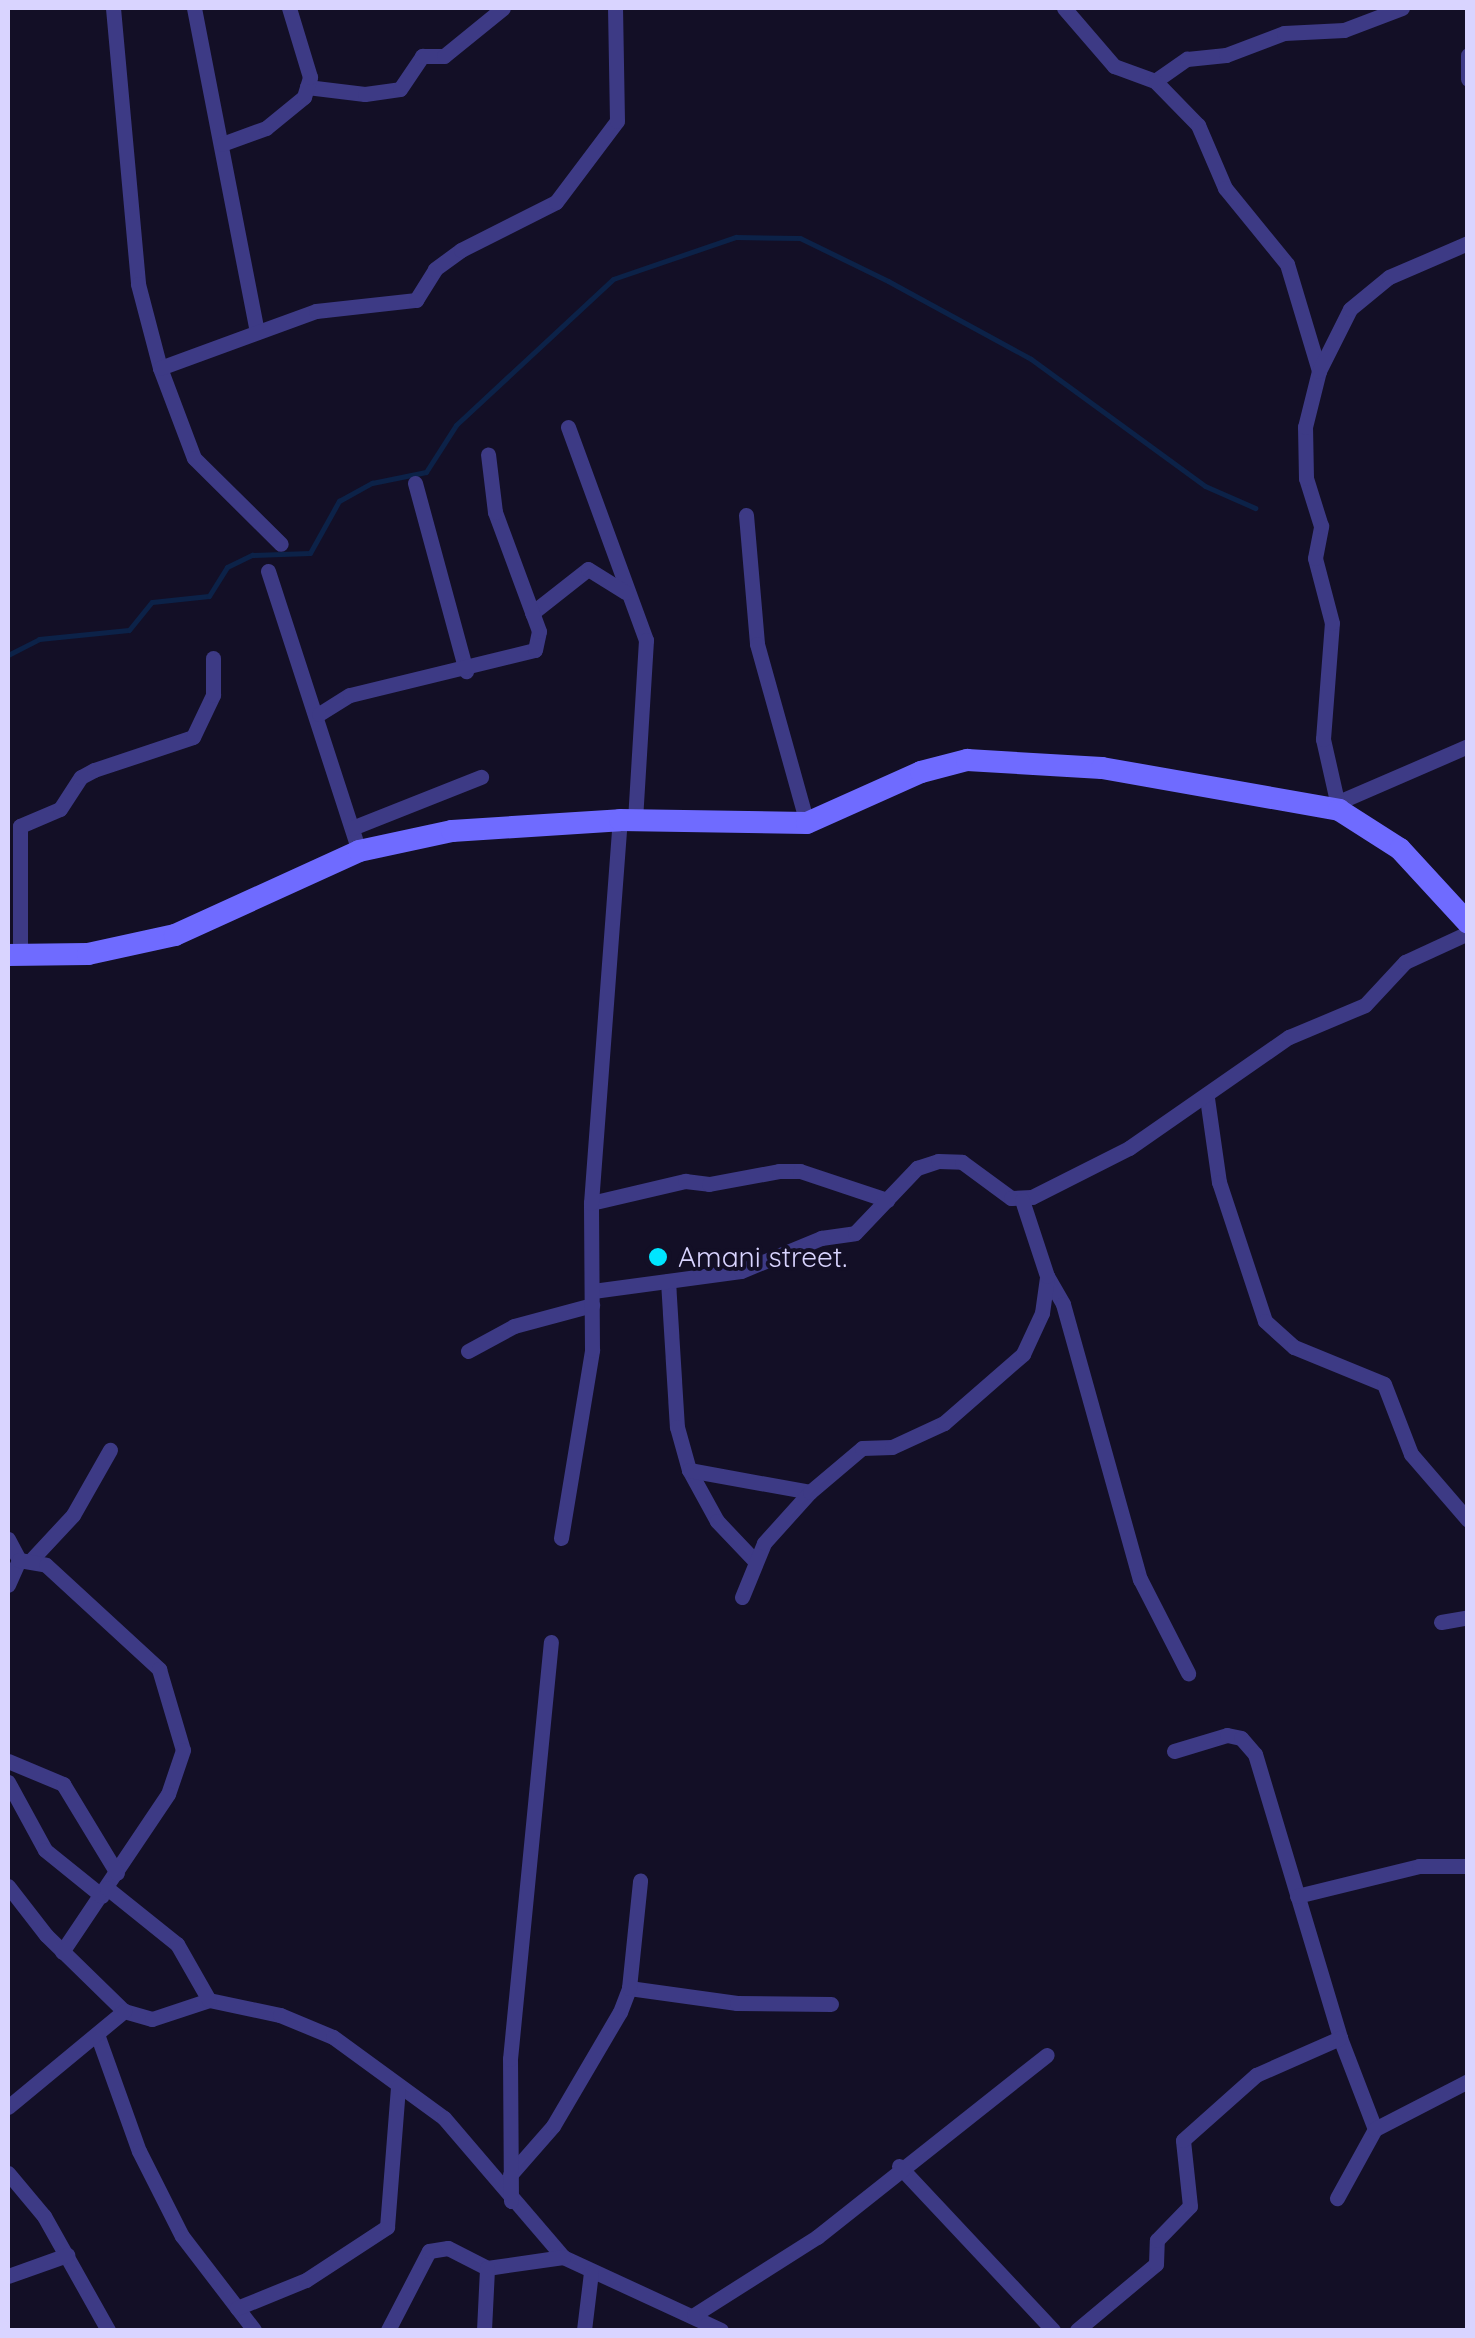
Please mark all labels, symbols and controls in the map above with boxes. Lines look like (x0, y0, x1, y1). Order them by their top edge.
place label: Amani street. (678, 1240, 847, 1274)
marker: Amani street. (647, 1246, 669, 1268)

